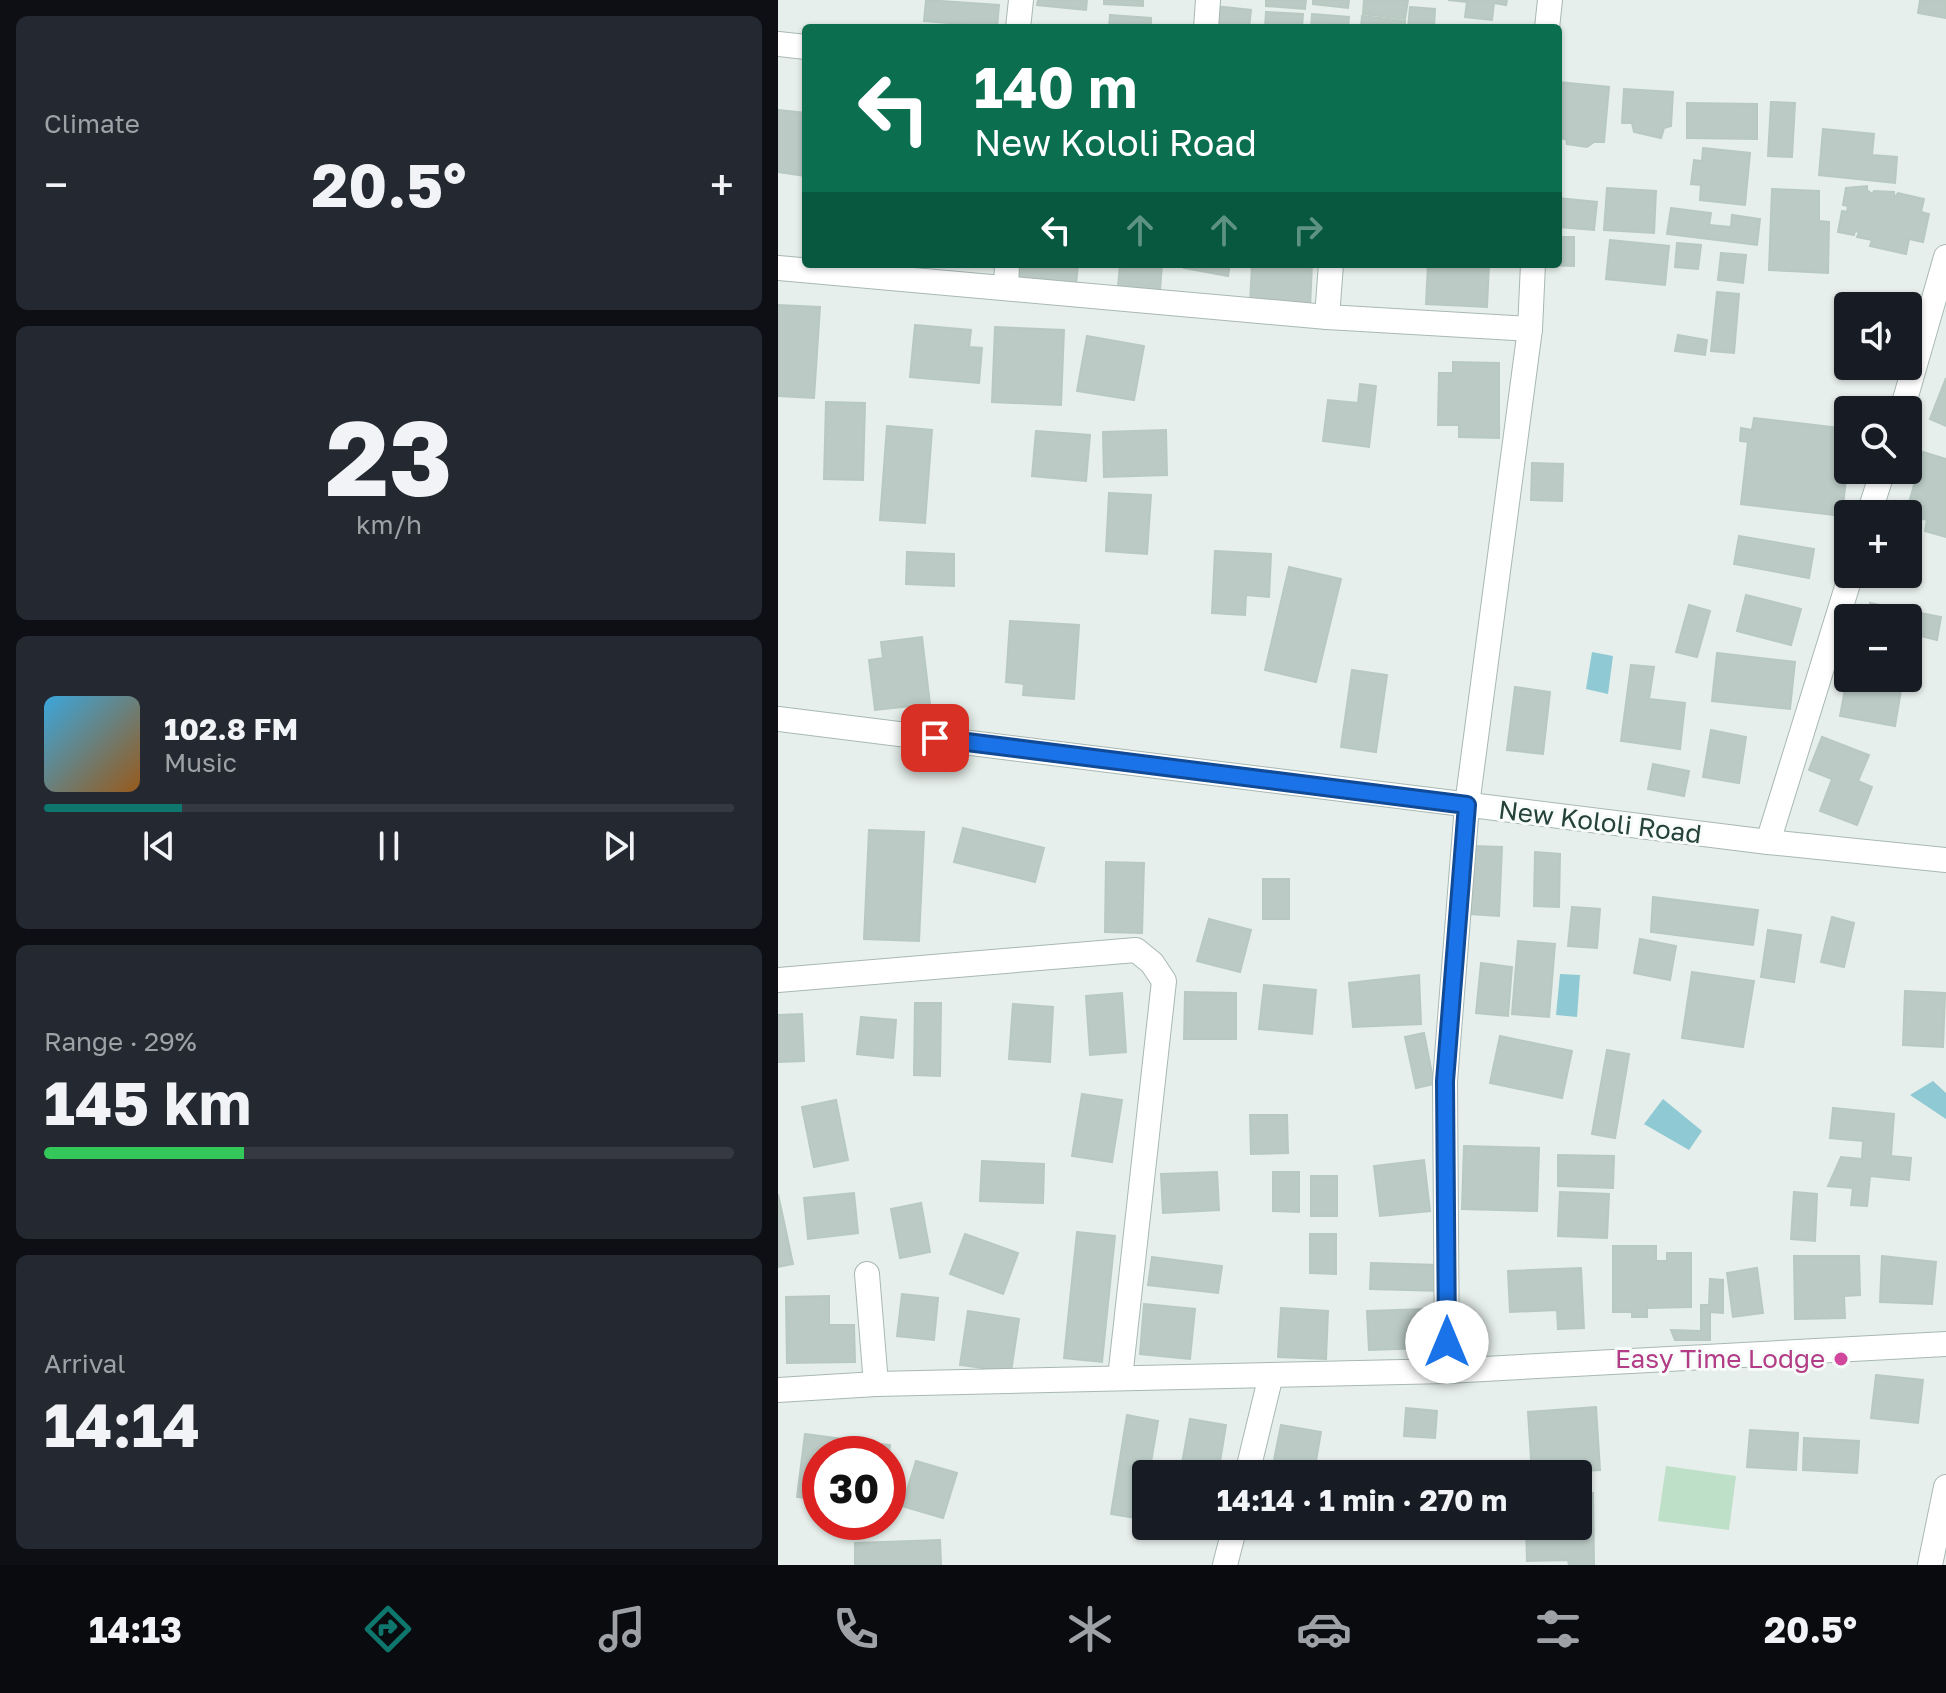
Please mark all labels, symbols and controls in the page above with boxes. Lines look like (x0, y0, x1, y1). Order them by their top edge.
text: 140 m (974, 53, 1137, 120)
icon: left (842, 56, 946, 160)
text: Climate (44, 108, 140, 139)
text: New Kololi Road (974, 121, 1257, 164)
text: 20.5° (312, 148, 466, 220)
text: − (44, 158, 68, 211)
text: + (710, 158, 734, 211)
icon: left (1034, 208, 1078, 252)
icon: ahead (1118, 208, 1162, 252)
icon: ahead (1202, 208, 1246, 252)
icon: right (1286, 208, 1330, 252)
map controls (1834, 292, 1922, 692)
button: sound (1834, 292, 1922, 380)
text: 23 (326, 394, 452, 519)
button: search (1834, 396, 1922, 484)
button: + (1834, 500, 1922, 588)
text: km/h (356, 509, 422, 540)
button: − (1834, 604, 1922, 692)
pin (901, 704, 969, 772)
text: 102.8 FM (164, 711, 298, 747)
icon: arrive (913, 716, 957, 760)
text: Music (164, 747, 237, 778)
street label: New Kololi Road (1497, 794, 1703, 849)
icon: previous (137, 824, 181, 868)
icon: pause (367, 824, 411, 868)
icon: next (597, 824, 641, 868)
text: Range · 29% (44, 1026, 197, 1057)
text: 145 km (44, 1066, 251, 1138)
position arrow (1405, 1300, 1489, 1384)
place label: Easy Time Lodge (1615, 1343, 1825, 1374)
text: Arrival (44, 1348, 125, 1379)
marker: Easy Time Lodge (1832, 1350, 1850, 1368)
text: 14:14 (44, 1388, 200, 1460)
speed limit sign: 30 (802, 1436, 906, 1540)
text: 14:14 · 1 min · 270 m (1217, 1482, 1507, 1518)
icon: directions (360, 1601, 416, 1657)
icon: music (594, 1601, 650, 1657)
icon: phone (828, 1601, 884, 1657)
icon: climate (1062, 1601, 1118, 1657)
icon: car (1296, 1601, 1352, 1657)
icon: filters (1530, 1601, 1586, 1657)
text: 14:13 (89, 1608, 182, 1651)
text: 20.5° (1764, 1608, 1857, 1651)

